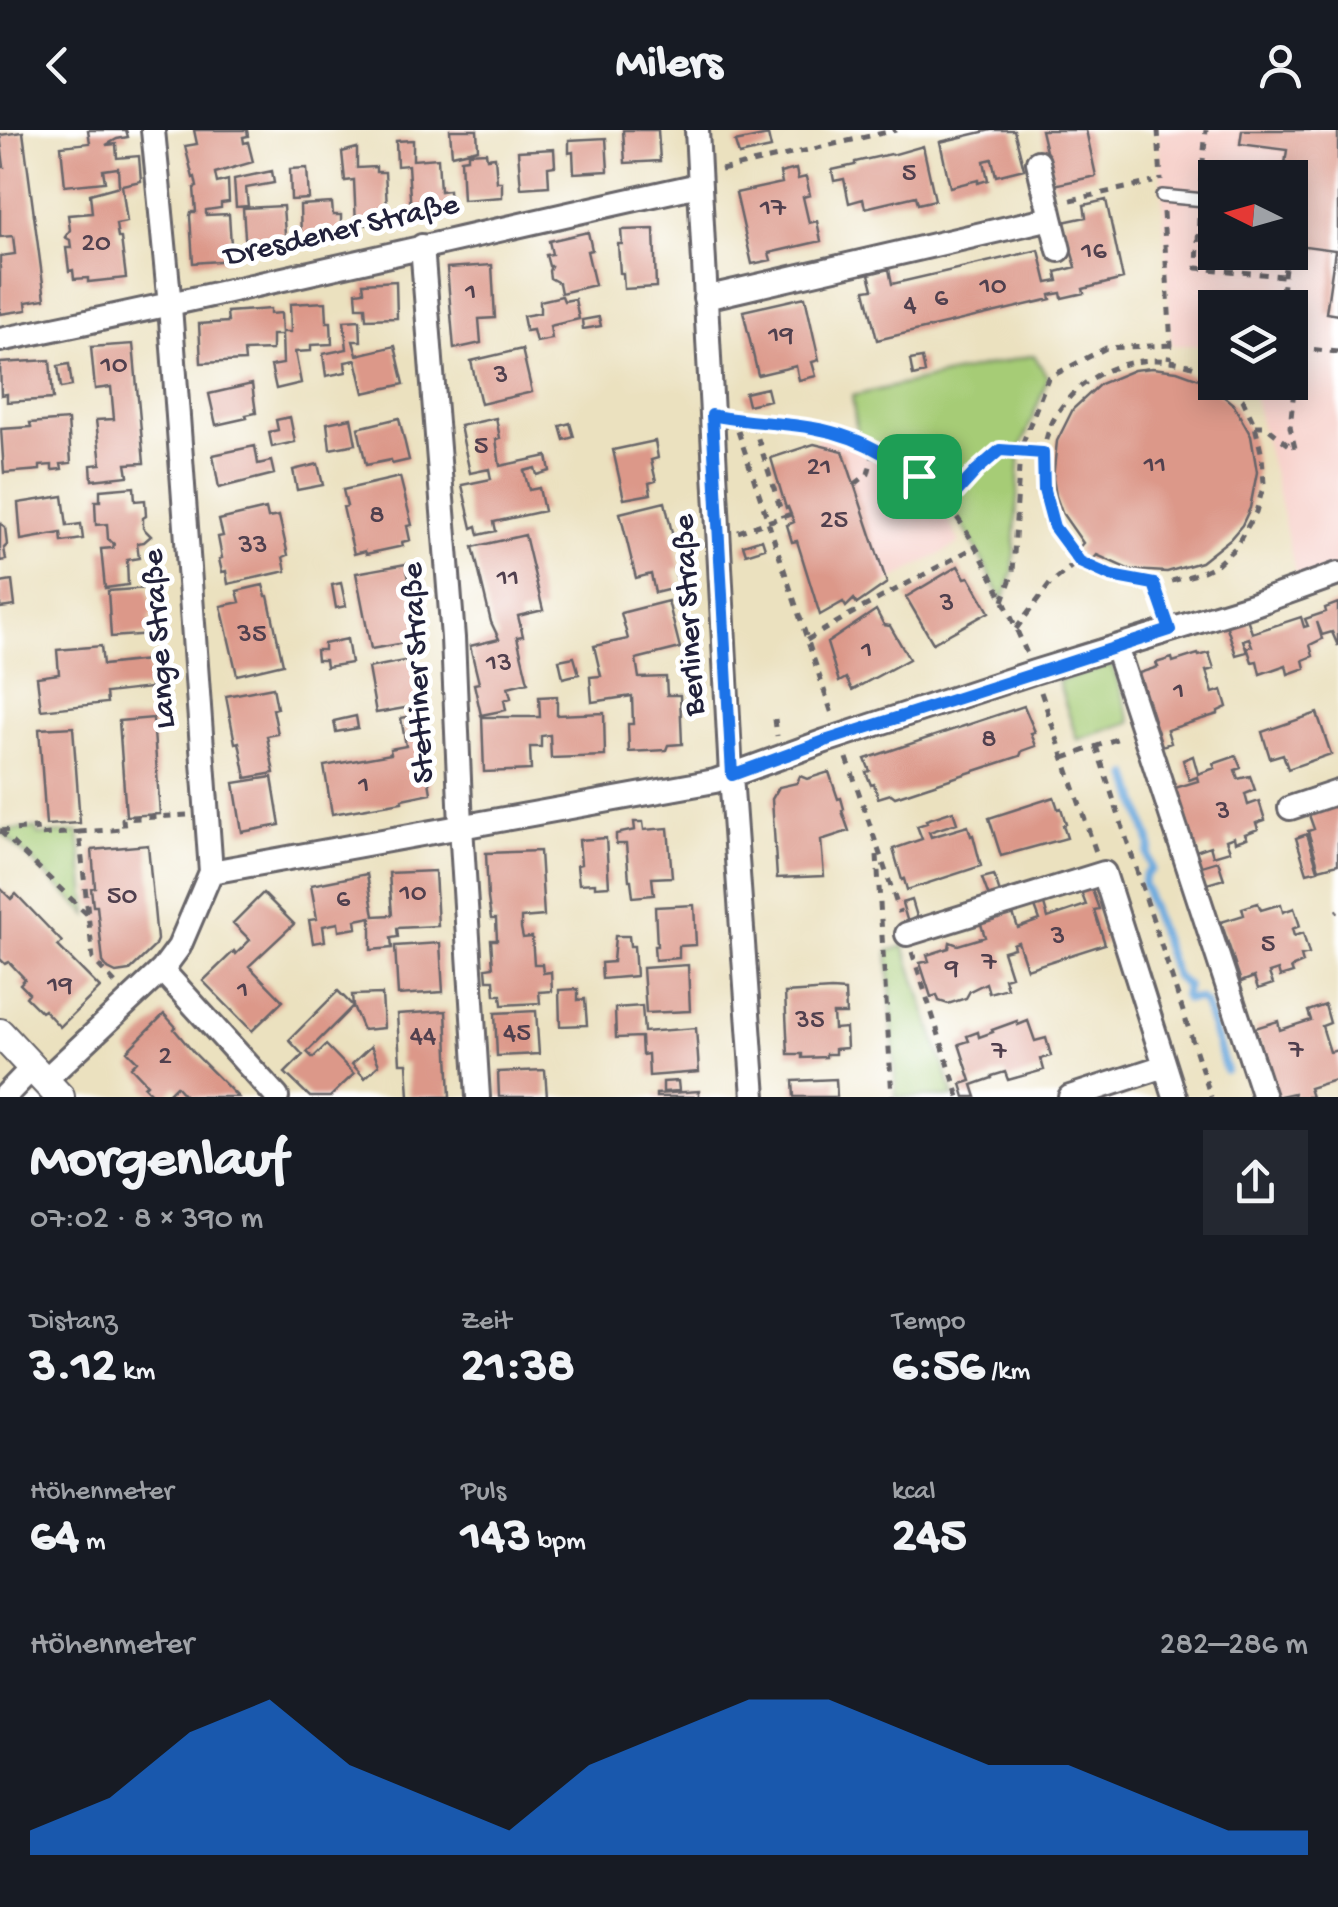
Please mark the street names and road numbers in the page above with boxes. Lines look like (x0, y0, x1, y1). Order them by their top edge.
street label: Dresdener Straße (219, 186, 463, 278)
street label: Berliner Straße (667, 513, 715, 718)
street label: Lange Straße (136, 547, 186, 730)
street label: Stettiner Straße (395, 561, 445, 784)

